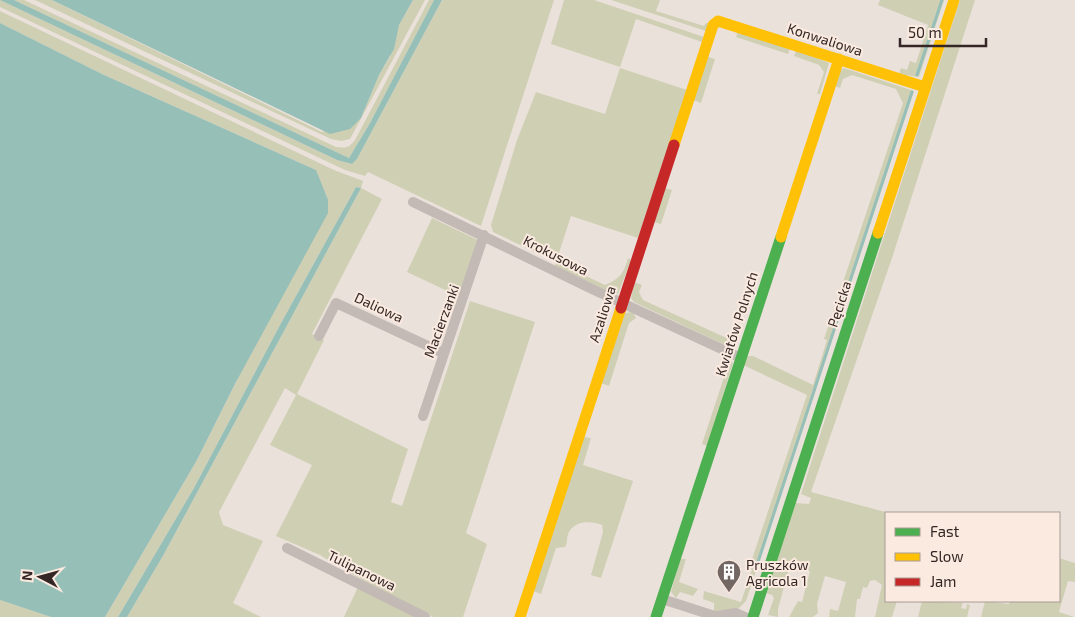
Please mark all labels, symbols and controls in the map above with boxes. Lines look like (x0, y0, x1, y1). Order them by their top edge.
scale bar (900, 15, 986, 47)
street label: Konwaliowa (785, 19, 865, 59)
text: 50 m (908, 23, 942, 41)
street label: Krokusowa (521, 231, 591, 279)
street label: Kwiatów Polnych (711, 270, 761, 378)
street label: Pęcicka (824, 279, 854, 329)
street label: Macierzanki (420, 282, 462, 360)
street label: Azaliowa (585, 284, 619, 344)
street label: Daliowa (352, 288, 406, 326)
legend (885, 512, 1060, 602)
text: Fast (930, 522, 960, 540)
street label: Tulipanowa (325, 546, 399, 594)
text: Slow (930, 547, 964, 565)
north arrow (15, 552, 65, 602)
place label: Pruszków Agricola 1 (746, 556, 809, 589)
building icon: Pruszków Agricola 1 (716, 559, 742, 593)
text: N (18, 570, 36, 582)
text: Jam (930, 572, 956, 590)

